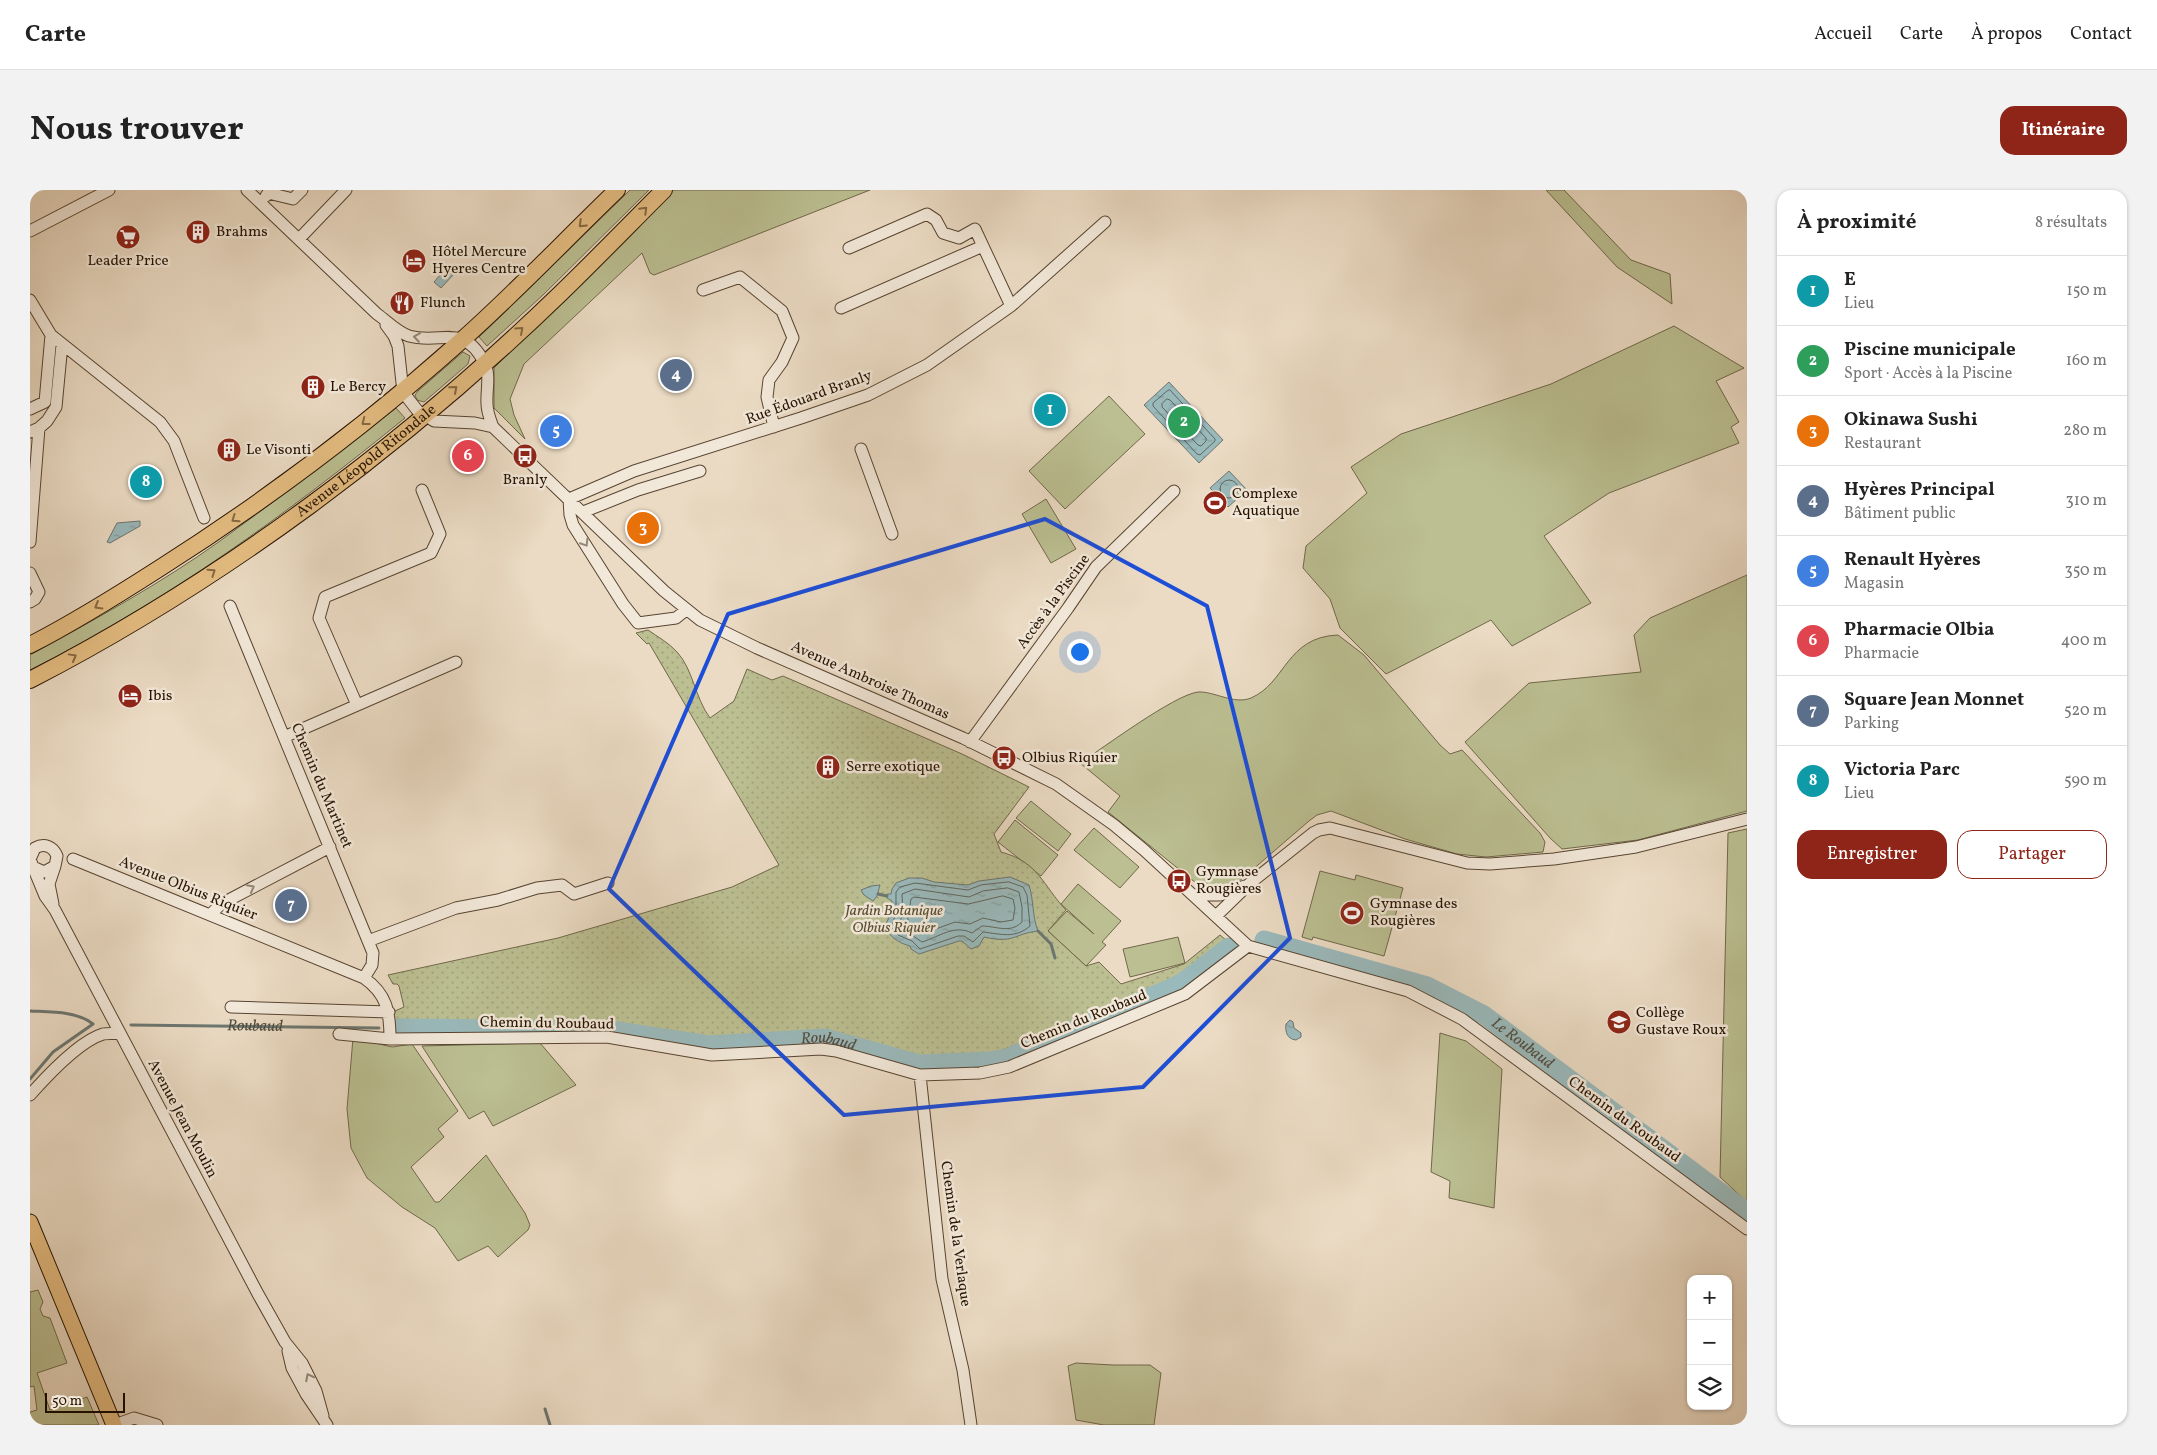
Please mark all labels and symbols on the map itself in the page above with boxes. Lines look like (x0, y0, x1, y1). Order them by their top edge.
one-way arrow (638, 207, 647, 216)
one-way arrow (579, 218, 588, 227)
building icon: Brahms (185, 219, 211, 245)
place label: Brahms (216, 222, 268, 243)
supermarket icon: Leader Price (115, 224, 141, 250)
place label: Hôtel Mercure Hyeres Centre (432, 242, 527, 280)
hotel icon: Hôtel Mercure Hyeres Centre (401, 248, 427, 274)
place label: Leader Price (87, 251, 169, 272)
restaurant icon: Flunch (389, 290, 415, 316)
place label: Flunch (420, 293, 466, 314)
one-way arrow (515, 327, 524, 336)
one-way arrow (413, 332, 421, 342)
pin: 4 (660, 356, 692, 394)
street label: Rue Édouard Branly (743, 365, 875, 431)
building icon: Le Bercy (300, 374, 326, 400)
place label: Le Bercy (330, 377, 386, 398)
one-way arrow (448, 386, 457, 395)
pin: 1 (1034, 391, 1066, 429)
street label: Avenue Léopold Ritondale (292, 400, 441, 523)
pin: 2 (1168, 403, 1200, 441)
pin: 5 (540, 412, 572, 450)
one-way arrow (362, 416, 371, 425)
building icon: Le Visonti (216, 437, 242, 463)
pin: 6 (452, 437, 484, 475)
place label: Le Visonti (246, 440, 311, 461)
bus stop icon: Branly (512, 443, 538, 469)
pin: 8 (130, 463, 162, 501)
place label: Branly (503, 470, 547, 491)
place label: Complexe Aquatique (1232, 484, 1300, 522)
sports icon: Complexe Aquatique (1202, 490, 1228, 516)
pin: 3 (627, 509, 659, 547)
one-way arrow (231, 513, 241, 522)
one-way arrow (579, 538, 588, 547)
street label: Accès à la Piscine (1012, 550, 1096, 654)
one-way arrow (206, 569, 216, 578)
one-way arrow (94, 600, 103, 610)
street label: Avenue Ambroise Thomas (787, 637, 953, 725)
your location (1067, 639, 1093, 665)
one-way arrow (68, 653, 77, 663)
hotel icon: Ibis (117, 683, 143, 709)
place label: Ibis (148, 686, 172, 707)
street label: Chemin du Martinet (285, 720, 357, 852)
bus stop icon: Olbius Riquier (991, 745, 1017, 771)
place label: Olbius Riquier (1022, 748, 1117, 769)
building icon: Serre exotique (815, 754, 841, 780)
place label: Serre exotique (846, 757, 940, 778)
street label: Avenue Olbius Riquier (116, 852, 260, 926)
place label: Gymnase Rougières (1196, 862, 1262, 900)
bus stop icon: Gymnase Rougières (1166, 868, 1192, 894)
one-way arrow (246, 884, 255, 894)
pin: 7 (275, 886, 307, 924)
place label: Gymnase des Rougières (1370, 894, 1457, 932)
sports icon: Gymnase des Rougières (1339, 900, 1365, 926)
park label: Jardin Botanique Olbius Riquier (843, 901, 943, 939)
street label: Chemin du Roubaud (1018, 985, 1150, 1055)
place label: Collège Gustave Roux (1636, 1003, 1726, 1041)
school or university icon: Collège Gustave Roux (1606, 1009, 1632, 1035)
street label: Chemin du Roubaud (480, 1012, 614, 1036)
water label: Le Roubaud (1486, 1013, 1558, 1075)
water label: Roubaud (227, 1015, 283, 1038)
water label: Roubaud (800, 1027, 859, 1057)
street label: Avenue Jean Moulin (142, 1056, 222, 1182)
street label: Chemin du Roubaud (1563, 1072, 1685, 1168)
street label: Chemin de la Verlaque (934, 1160, 976, 1308)
one-way arrow (305, 1373, 315, 1382)
scale bar (45, 1390, 125, 1413)

